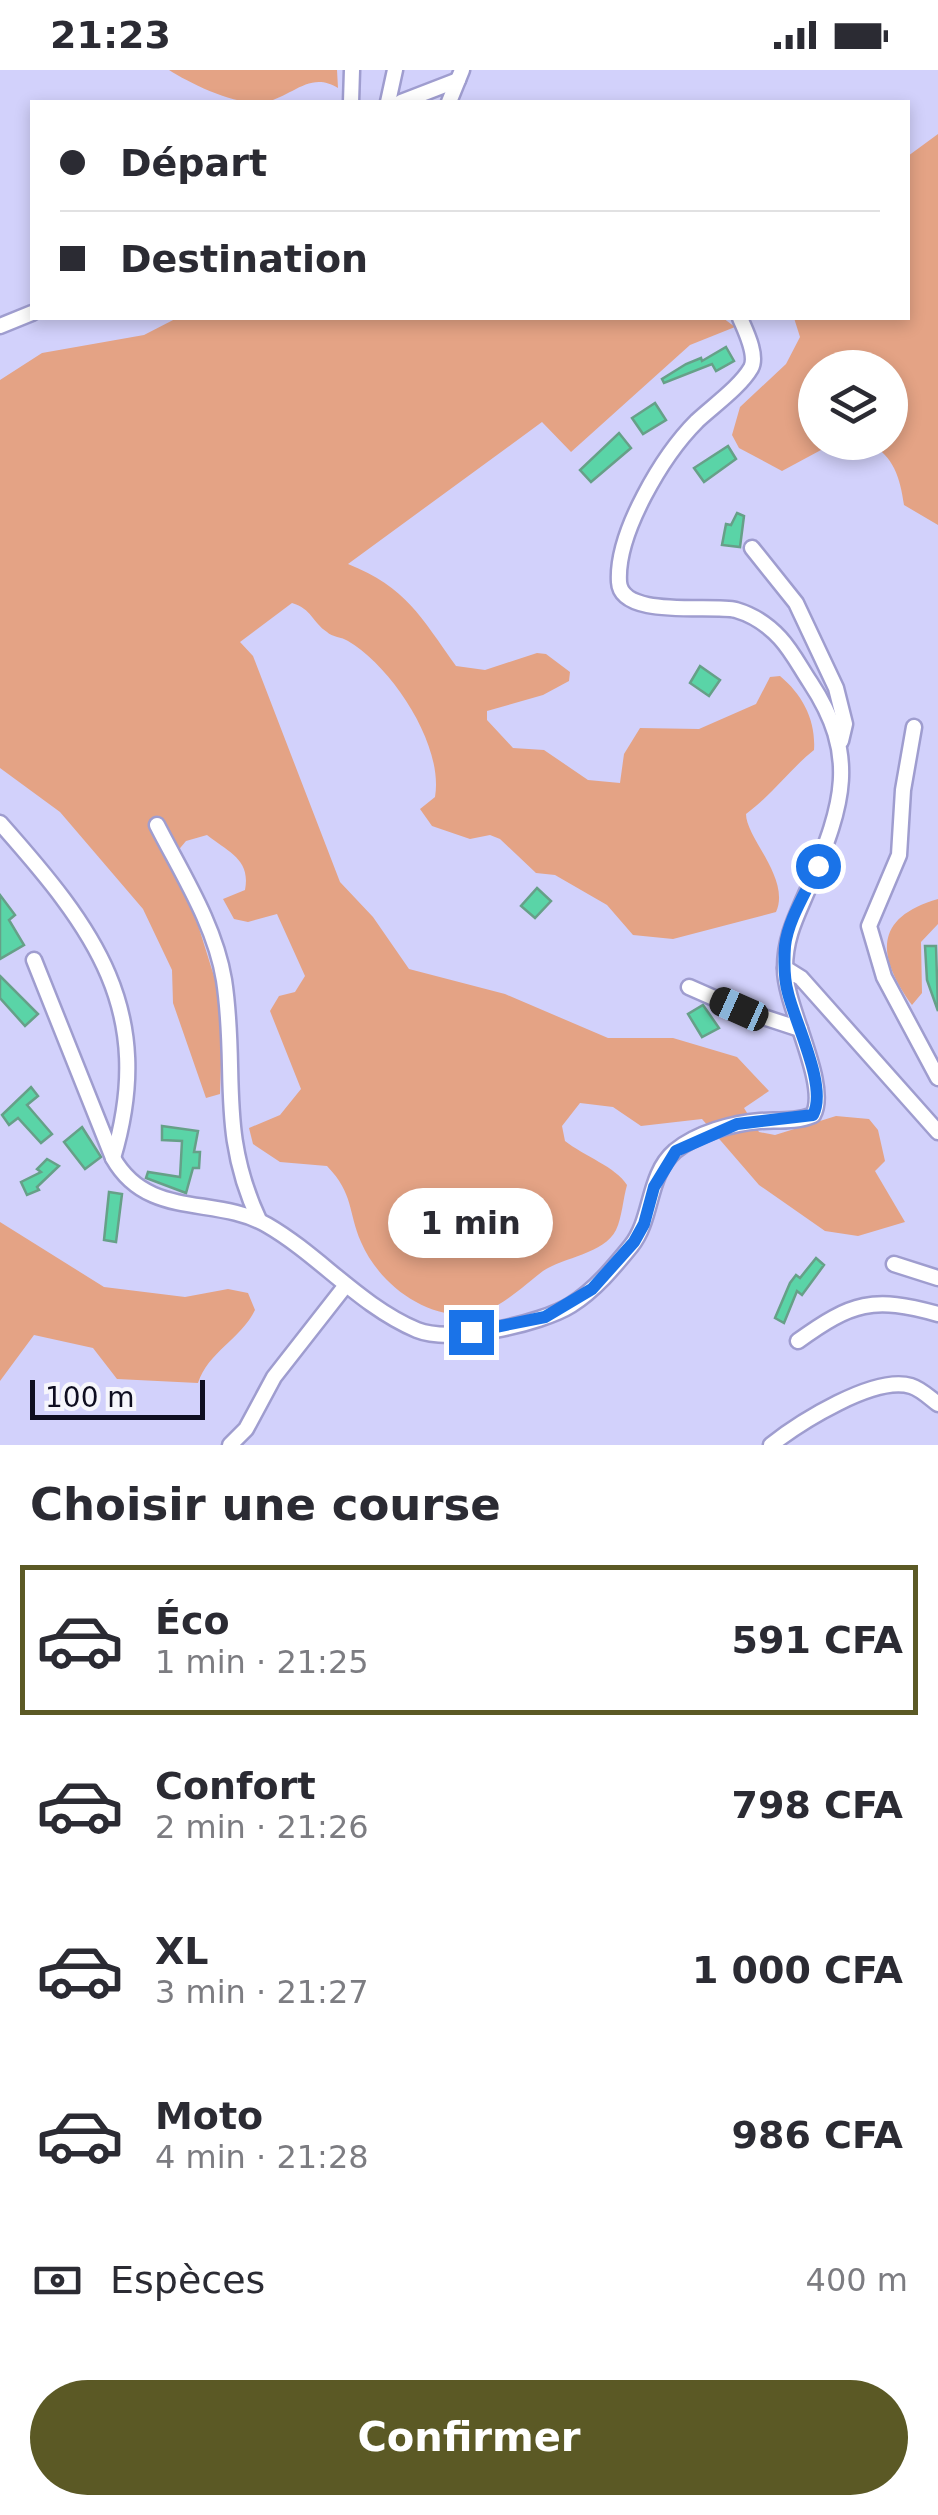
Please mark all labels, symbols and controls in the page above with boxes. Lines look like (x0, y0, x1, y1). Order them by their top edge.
text: 21:23 (50, 13, 171, 57)
text: Départ (120, 141, 267, 185)
text: Destination (120, 237, 368, 281)
map controls (798, 350, 908, 460)
button: layers (798, 350, 908, 460)
route start (796, 844, 841, 889)
car (705, 983, 773, 1035)
callout: 1 min (388, 1187, 554, 1257)
text: 1 min (420, 1204, 521, 1242)
route end (449, 1310, 494, 1355)
scale bar (30, 1375, 205, 1420)
text: 100 m (45, 1381, 135, 1414)
text: Choisir une course (30, 1478, 501, 1531)
icon: car (35, 1595, 125, 1685)
text: Éco (155, 1599, 230, 1643)
text: 591 CFA (732, 1618, 903, 1662)
text: 1 min · 21:25 (155, 1643, 369, 1681)
icon: car (35, 1760, 125, 1850)
text: Confort (155, 1764, 316, 1808)
text: 798 CFA (732, 1783, 903, 1827)
text: 2 min · 21:26 (155, 1808, 369, 1846)
icon: car (35, 1925, 125, 2015)
text: XL (155, 1929, 209, 1973)
text: 1 000 CFA (692, 1948, 903, 1992)
text: 3 min · 21:27 (155, 1973, 369, 2011)
icon: car (35, 2090, 125, 2180)
text: Moto (155, 2094, 263, 2138)
text: 986 CFA (732, 2113, 903, 2157)
text: 4 min · 21:28 (155, 2138, 369, 2176)
icon: cash (30, 2253, 85, 2308)
text: Espèces (110, 2258, 265, 2302)
text: 400 m (806, 2261, 908, 2299)
button: Confirmer (30, 2380, 908, 2495)

